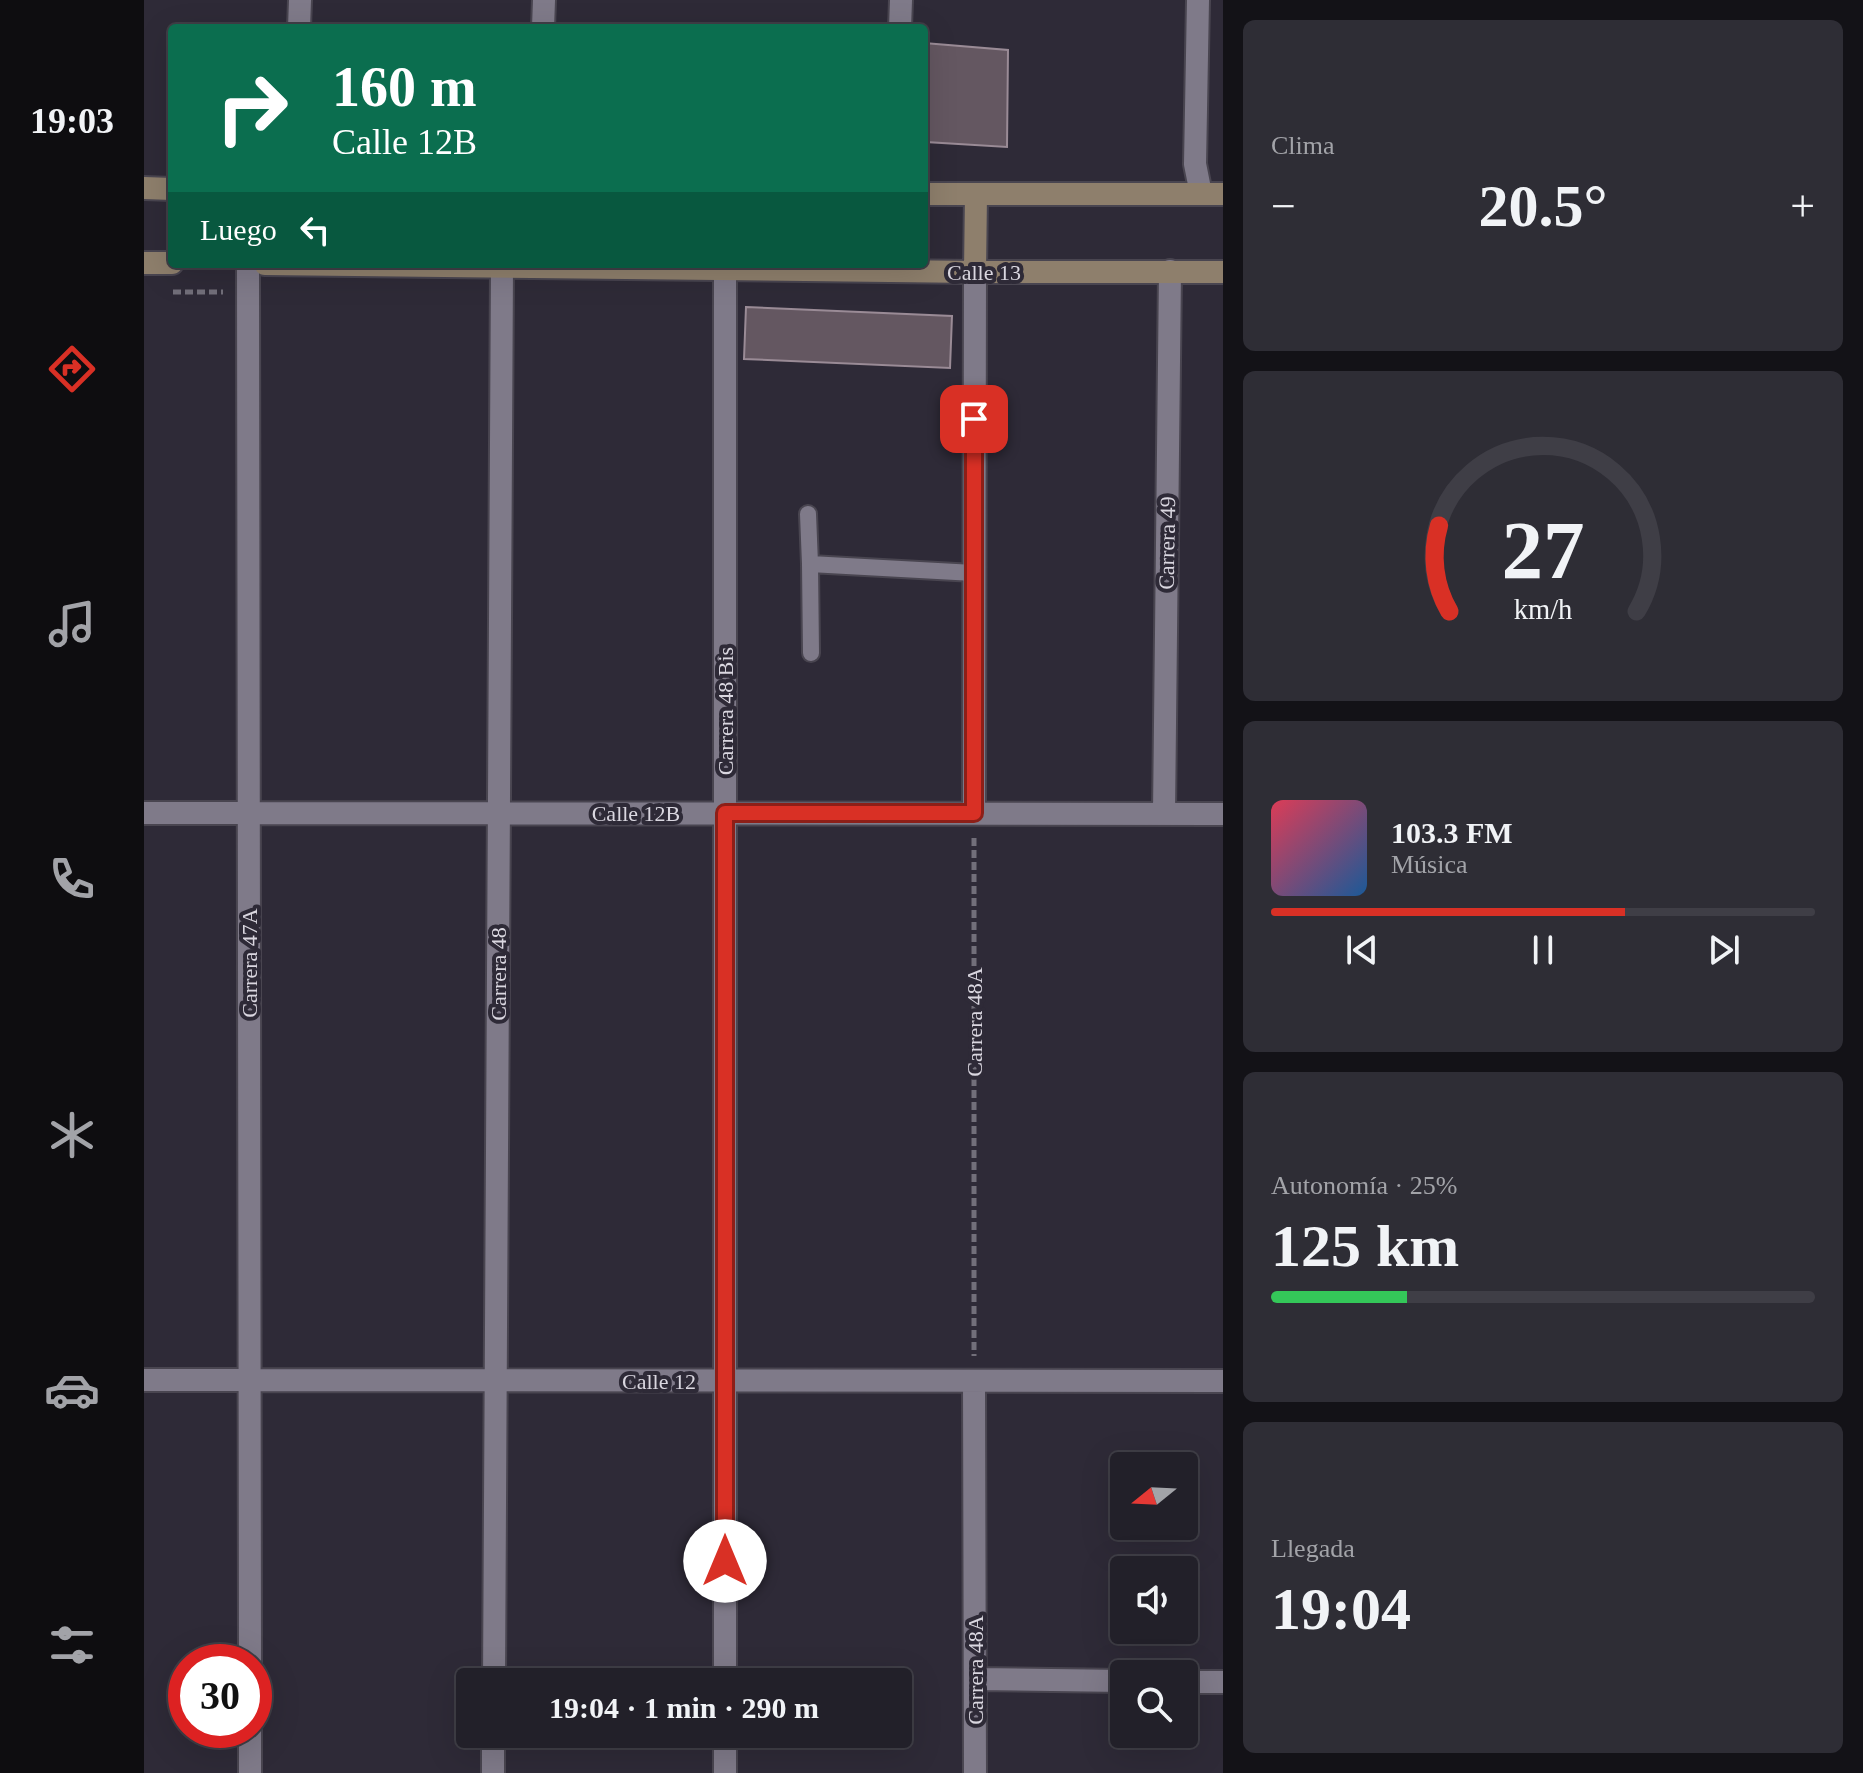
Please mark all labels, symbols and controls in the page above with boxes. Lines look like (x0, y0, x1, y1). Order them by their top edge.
icon: right (200, 56, 304, 160)
text: 160 m (332, 56, 477, 118)
text: 19:03 (30, 101, 114, 141)
text: Calle 12B (332, 122, 477, 162)
text: Clima (1271, 131, 1335, 160)
text: 20.5° (1479, 173, 1608, 239)
text: − (1271, 182, 1296, 231)
text: + (1790, 182, 1815, 231)
icon: left (293, 208, 337, 252)
text: Luego (200, 213, 277, 246)
street label: Calle 13 (947, 260, 1021, 285)
icon: directions (44, 341, 100, 397)
pin (940, 385, 1008, 453)
icon: arrive (952, 397, 996, 441)
street label: Carrera 49 (1154, 496, 1180, 590)
text: 27 (1501, 503, 1585, 595)
text: km/h (1514, 594, 1572, 625)
icon: music (44, 596, 100, 652)
street label: Carrera 48 Bis (713, 647, 738, 775)
street label: Calle 12B (592, 801, 680, 826)
text: 103.3 FM (1391, 816, 1513, 849)
text: Música (1391, 850, 1468, 879)
icon: phone (44, 851, 100, 907)
street label: Carrera 47A (237, 908, 262, 1018)
street label: Carrera 48 (486, 927, 511, 1021)
icon: previous (1340, 928, 1384, 972)
icon: pause (1521, 928, 1565, 972)
icon: next (1702, 928, 1746, 972)
street label: Carrera 48A (962, 967, 987, 1077)
icon: climate (44, 1107, 100, 1163)
text: Autonomía · 25% (1271, 1171, 1457, 1200)
text: 125 km (1271, 1213, 1459, 1279)
icon: car (44, 1362, 100, 1418)
street label: Calle 12 (622, 1369, 696, 1394)
north arrow (1110, 1452, 1198, 1540)
map controls (1110, 1452, 1198, 1748)
position arrow (683, 1519, 767, 1603)
text: Llegada (1271, 1534, 1355, 1563)
button: sound (1110, 1556, 1198, 1644)
text: 19:04 (1271, 1576, 1411, 1642)
street label: Carrera 48A (963, 1615, 988, 1725)
icon: filters (44, 1617, 100, 1673)
speed limit sign: 30 (168, 1644, 272, 1748)
button: search (1110, 1660, 1198, 1748)
text: 19:04 · 1 min · 290 m (549, 1691, 819, 1724)

